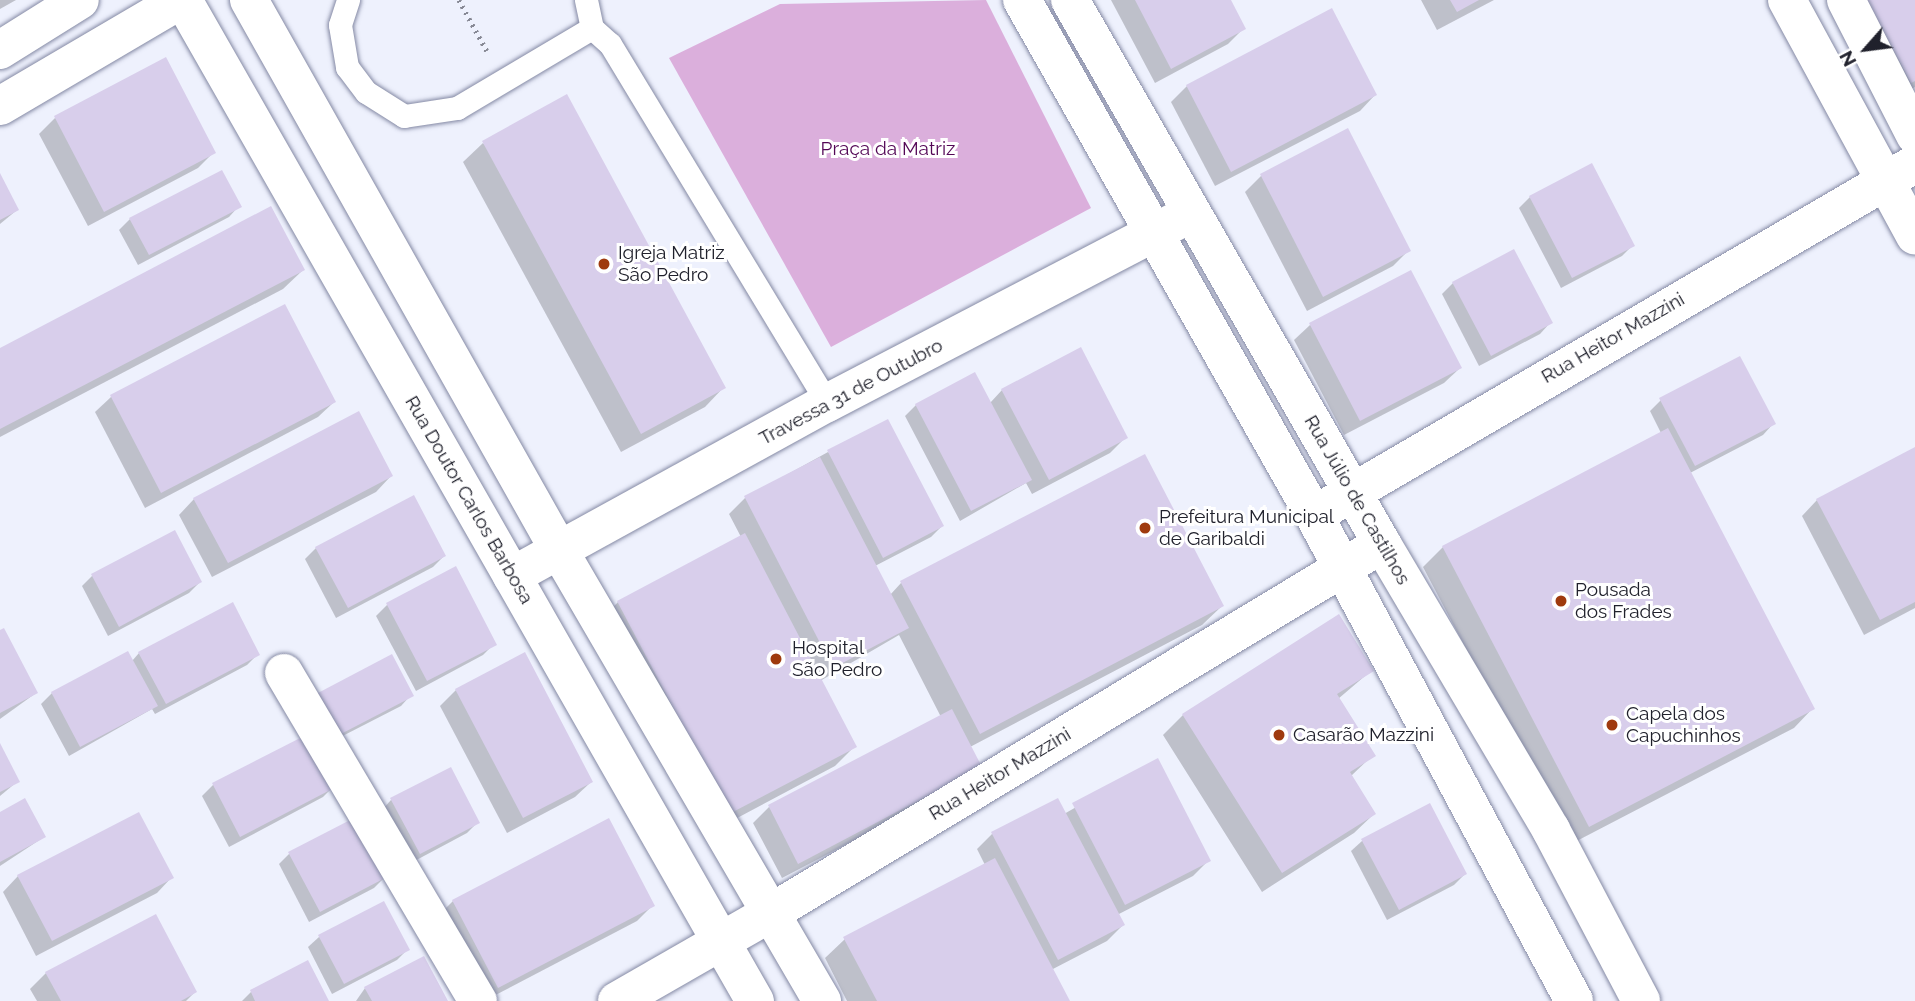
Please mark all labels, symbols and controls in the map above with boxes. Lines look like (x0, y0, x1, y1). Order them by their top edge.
north arrow (1831, 14, 1901, 84)
text: N (1834, 47, 1861, 70)
park label: Praça da Matriz (821, 138, 955, 160)
place label: Igreja Matriz São Pedro (618, 242, 725, 286)
marker: Igreja Matriz São Pedro (596, 256, 612, 272)
street label: Rua Heitor Mazzini (1537, 288, 1689, 388)
street label: Travessa 31 de Outubro (755, 334, 947, 450)
street label: Rua Doutor Carlos Barbosa (400, 392, 538, 608)
street label: Rua Júlio de Castilhos (1299, 411, 1415, 589)
place label: Prefeitura Municipal de Garibaldi (1159, 506, 1334, 550)
marker: Prefeitura Municipal de Garibaldi (1137, 520, 1153, 536)
place label: Pousada dos Frades (1575, 579, 1672, 623)
marker: Pousada dos Frades (1553, 593, 1569, 609)
place label: Hospital São Pedro (792, 637, 882, 681)
marker: Hospital São Pedro (766, 649, 786, 669)
place label: Capela dos Capuchinhos (1626, 703, 1741, 747)
marker: Capela dos Capuchinhos (1604, 717, 1620, 733)
street label: Rua Heitor Mazzini (925, 723, 1075, 825)
place label: Casarão Mazzini (1293, 724, 1434, 746)
marker: Casarão Mazzini (1271, 727, 1287, 743)

